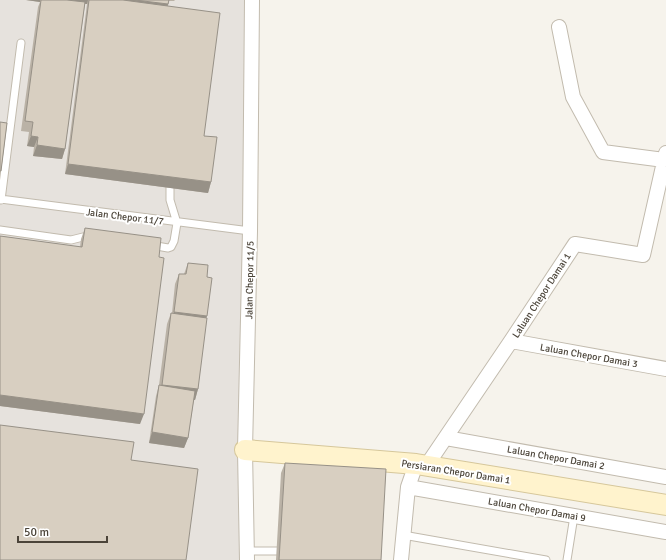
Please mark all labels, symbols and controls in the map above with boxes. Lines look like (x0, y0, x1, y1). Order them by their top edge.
street label: Jalan Chepor 11/7 (85, 206, 164, 228)
street label: Jalan Chepor 11/5 (243, 241, 257, 319)
street label: Laluan Chepor Damai 1 (510, 251, 574, 340)
street label: Laluan Chepor Damai 3 (539, 341, 639, 370)
street label: Laluan Chepor Damai 2 (506, 443, 606, 472)
street label: Persiaran Chepor Damai 1 (400, 457, 511, 487)
street label: Laluan Chepor Damai 9 (487, 495, 587, 524)
scale bar (18, 518, 107, 544)
text: 50 m (24, 525, 49, 540)

